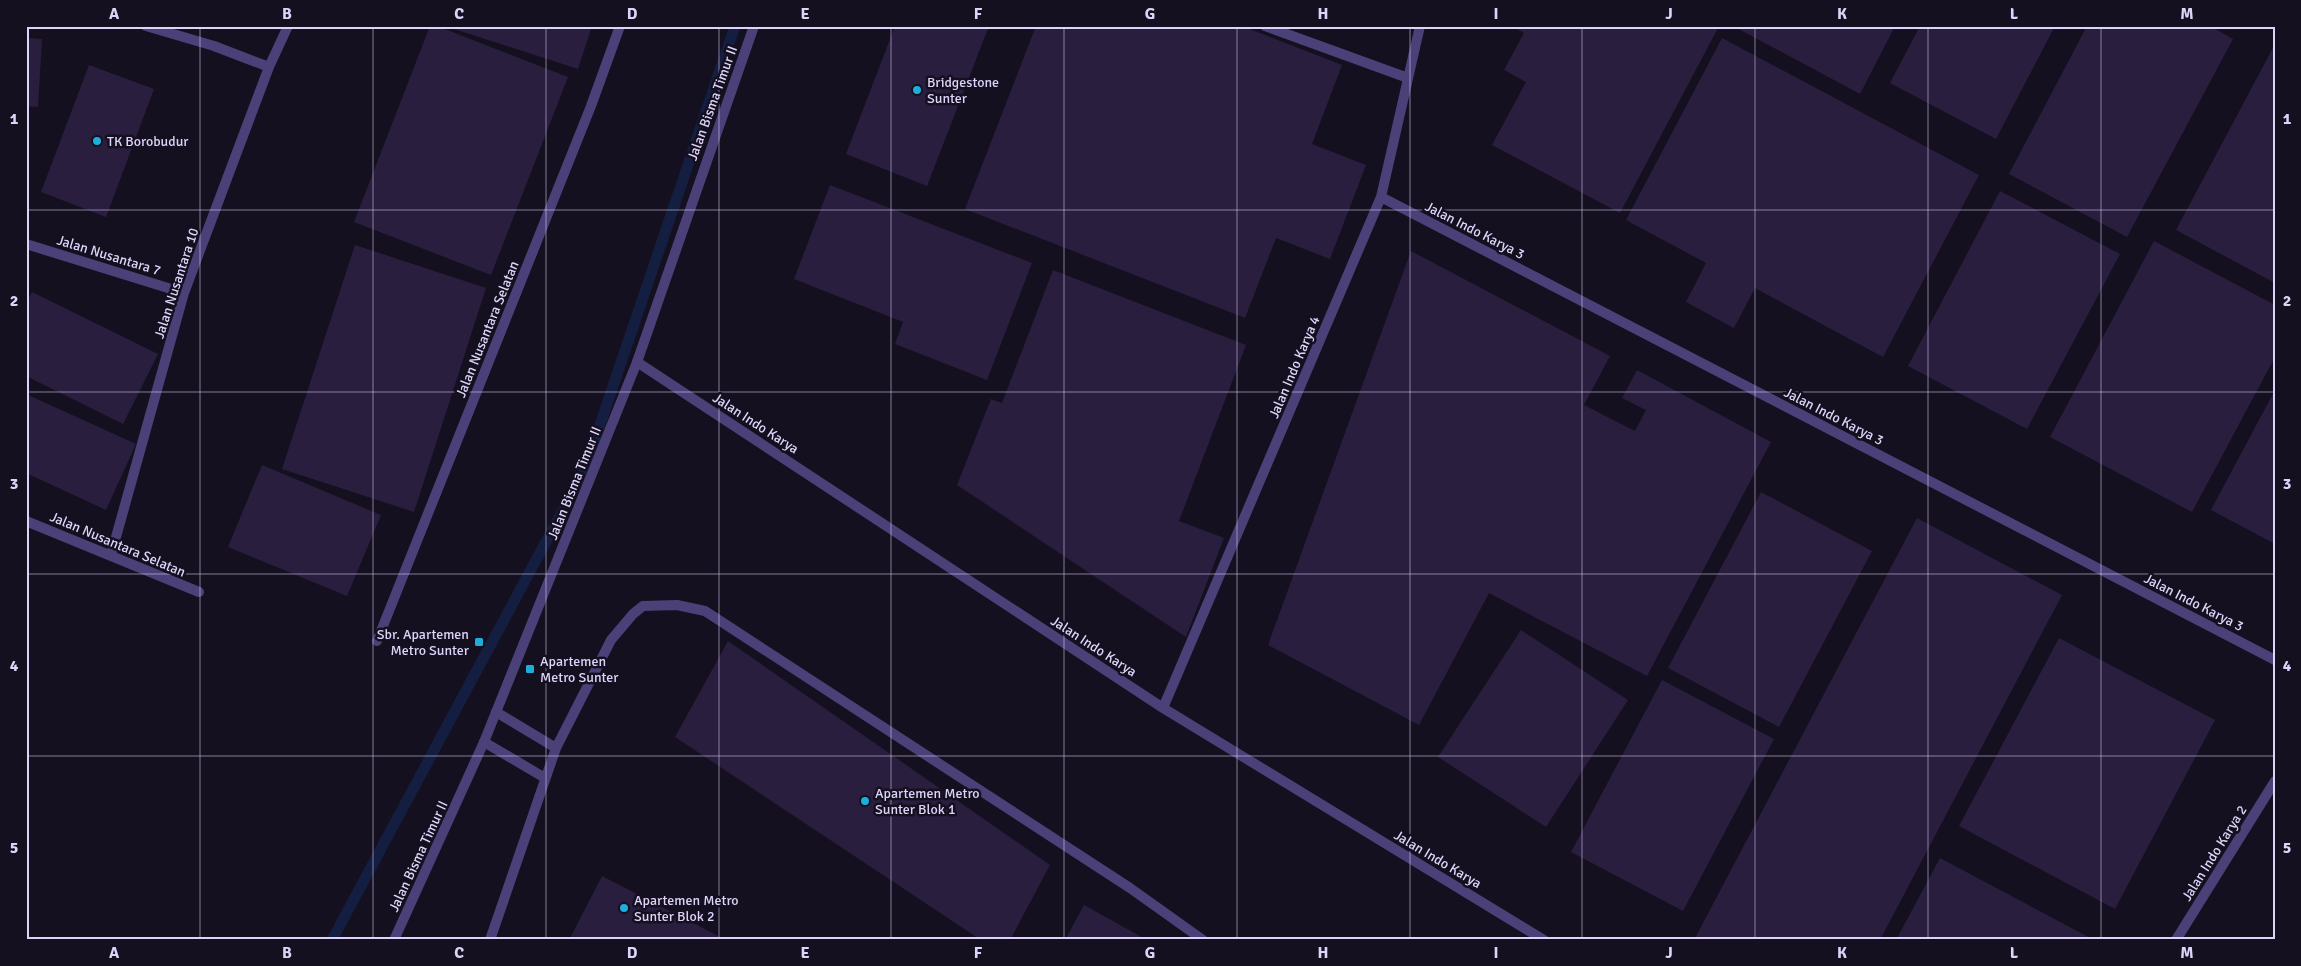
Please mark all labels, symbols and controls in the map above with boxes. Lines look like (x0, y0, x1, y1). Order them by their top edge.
text: A (109, 4, 120, 24)
text: B (282, 4, 292, 24)
text: C (454, 4, 464, 24)
text: D (627, 4, 638, 24)
text: E (800, 4, 810, 24)
text: F (974, 4, 983, 24)
text: G (1145, 4, 1155, 24)
text: H (1318, 4, 1328, 24)
text: I (1493, 4, 1499, 24)
text: J (1665, 4, 1673, 24)
text: K (1837, 4, 1847, 24)
text: L (2010, 4, 2019, 24)
text: M (2180, 4, 2194, 24)
street label: Jalan Bisma Timur II (684, 44, 741, 163)
place label: Bridgestone Sunter (927, 74, 999, 107)
marker: Bridgestone Sunter (911, 84, 923, 96)
text: 1 (10, 109, 19, 129)
text: 1 (2283, 109, 2292, 129)
place label: TK Borobudur (107, 133, 189, 150)
marker: TK Borobudur (91, 135, 103, 147)
street label: Jalan Indo Karya 3 (1422, 198, 1527, 263)
street label: Jalan Nusantara 10 (151, 226, 202, 341)
street label: Jalan Nusantara 7 (55, 232, 163, 279)
street label: Jalan Nusantara Selatan (452, 258, 523, 400)
text: 2 (10, 291, 18, 311)
text: 2 (2283, 291, 2291, 311)
street label: Jalan Indo Karya 4 (1265, 313, 1324, 421)
street label: Jalan Indo Karya 3 (1781, 384, 1886, 449)
street label: Jalan Indo Karya (710, 389, 802, 457)
street label: Jalan Bisma Timur II (544, 424, 605, 542)
text: 3 (10, 474, 18, 494)
text: 3 (2283, 474, 2291, 494)
street label: Jalan Nusantara Selatan (47, 508, 188, 581)
street label: Jalan Indo Karya 3 (2141, 570, 2246, 635)
street label: Jalan Indo Karya (1048, 612, 1140, 680)
place label: Sbr. Apartemen Metro Sunter (377, 626, 470, 659)
marker: Sbr. Apartemen Metro Sunter (473, 636, 485, 648)
place label: Apartemen Metro Sunter (540, 653, 619, 686)
text: 4 (10, 656, 19, 676)
text: 4 (2283, 656, 2292, 676)
marker: Apartemen Metro Sunter (524, 663, 536, 675)
place label: Apartemen Metro Sunter Blok 1 (875, 785, 980, 818)
marker: Apartemen Metro Sunter Blok 1 (859, 795, 871, 807)
street label: Jalan Bisma Timur II (385, 798, 452, 914)
street label: Jalan Indo Karya 2 (2178, 802, 2251, 904)
street label: Jalan Indo Karya (1391, 827, 1485, 892)
text: 5 (10, 838, 18, 858)
text: 5 (2283, 838, 2291, 858)
place label: Apartemen Metro Sunter Blok 2 (634, 892, 739, 925)
marker: Apartemen Metro Sunter Blok 2 (618, 902, 630, 914)
text: A (109, 943, 120, 963)
text: B (282, 943, 292, 963)
text: C (454, 943, 464, 963)
text: D (627, 943, 638, 963)
text: E (800, 943, 810, 963)
text: F (974, 943, 983, 963)
text: G (1145, 943, 1155, 963)
text: H (1318, 943, 1328, 963)
text: I (1493, 943, 1499, 963)
text: J (1665, 943, 1673, 963)
text: K (1837, 943, 1847, 963)
text: L (2010, 943, 2019, 963)
text: M (2180, 943, 2194, 963)

